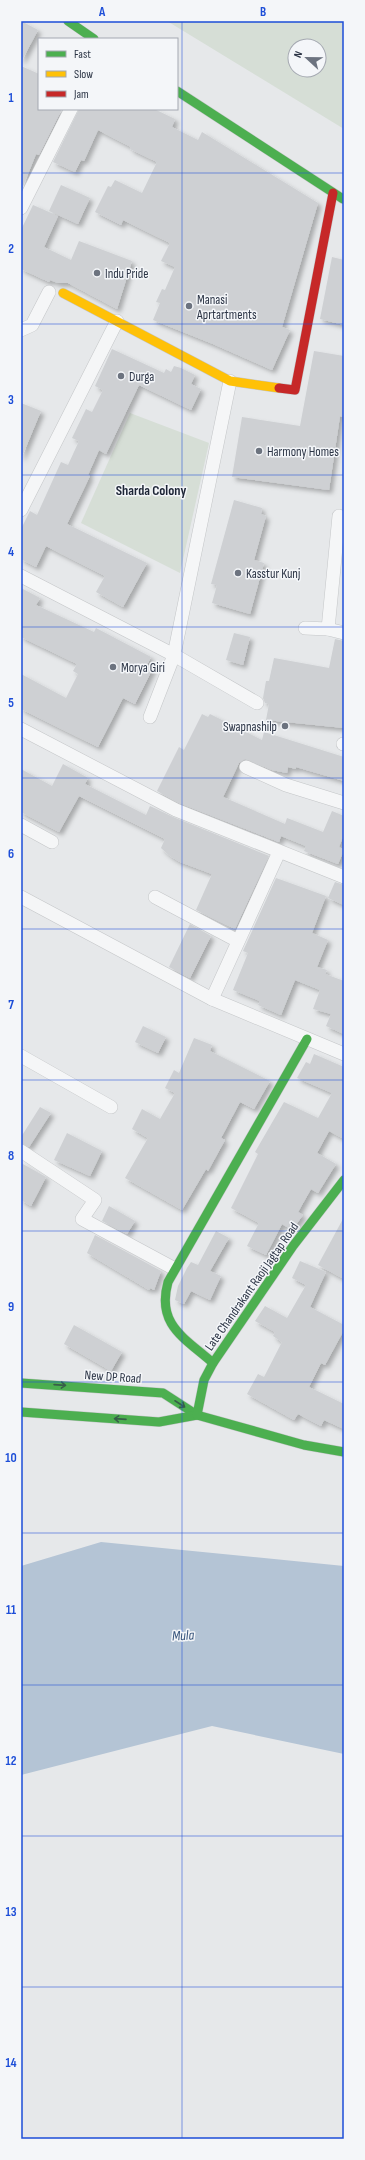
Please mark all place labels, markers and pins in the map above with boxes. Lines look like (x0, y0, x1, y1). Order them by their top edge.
place label: Indu Pride (105, 266, 148, 282)
marker: Indu Pride (92, 268, 102, 278)
place label: Manasi Aprtartments (196, 292, 257, 323)
marker: Manasi Aprtartments (184, 301, 194, 311)
place label: Durga (129, 369, 154, 385)
marker: Durga (116, 371, 126, 381)
place label: Harmony Homes (267, 444, 339, 460)
marker: Harmony Homes (254, 446, 264, 456)
place label: Kasstur Kunj (246, 566, 300, 582)
marker: Kasstur Kunj (233, 568, 243, 578)
place label: Morya Giri (121, 660, 165, 676)
marker: Morya Giri (108, 662, 118, 672)
place label: Swapnashilp (223, 719, 277, 735)
marker: Swapnashilp (280, 721, 290, 731)

